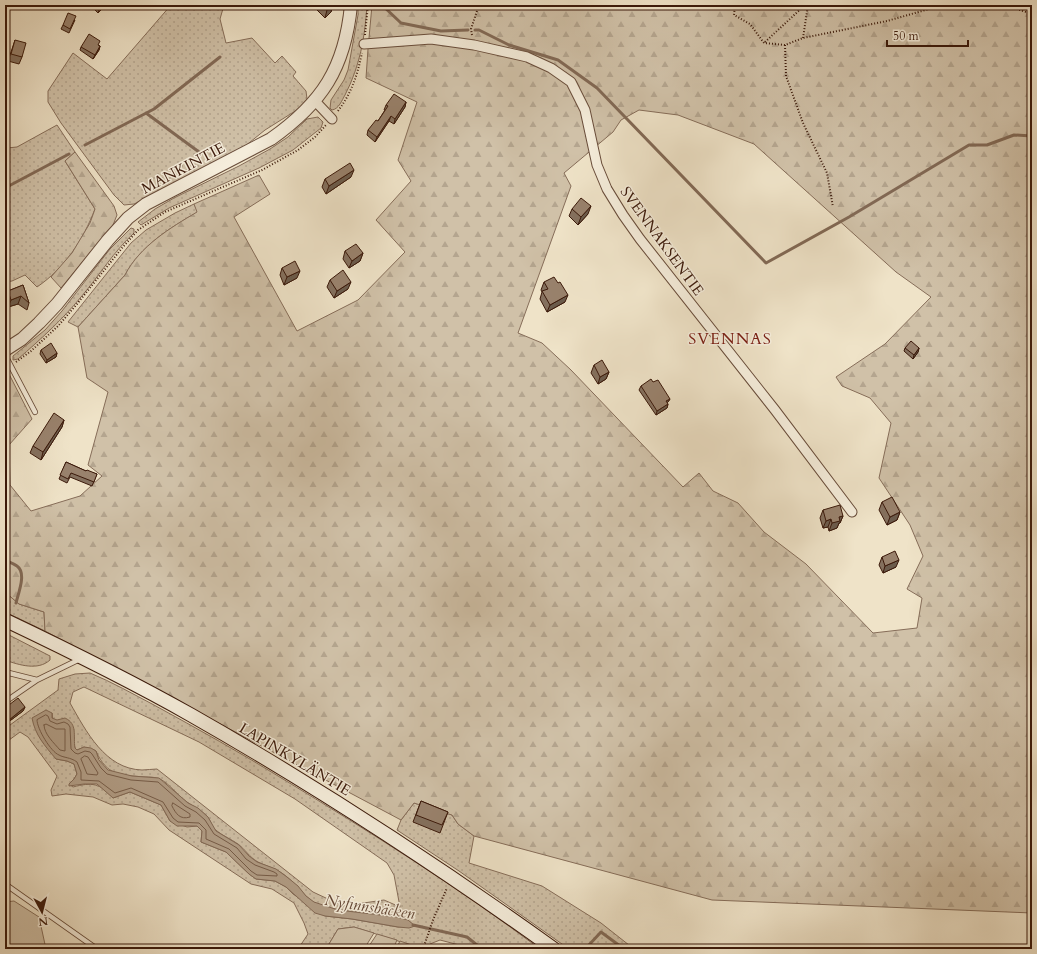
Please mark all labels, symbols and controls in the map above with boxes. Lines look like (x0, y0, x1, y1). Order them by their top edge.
scale bar (887, 22, 968, 48)
text: 50 m (893, 28, 920, 44)
street label: MANKINTIE (138, 138, 228, 198)
street label: SVENNAKSENTIE (616, 182, 708, 300)
district label: SVENNAS (688, 328, 772, 350)
street label: LAPINKYLÄNTIE (236, 718, 354, 800)
water label: Nyfinnsbäcken (323, 889, 417, 925)
north arrow (22, 892, 62, 932)
text: N (37, 913, 49, 930)

